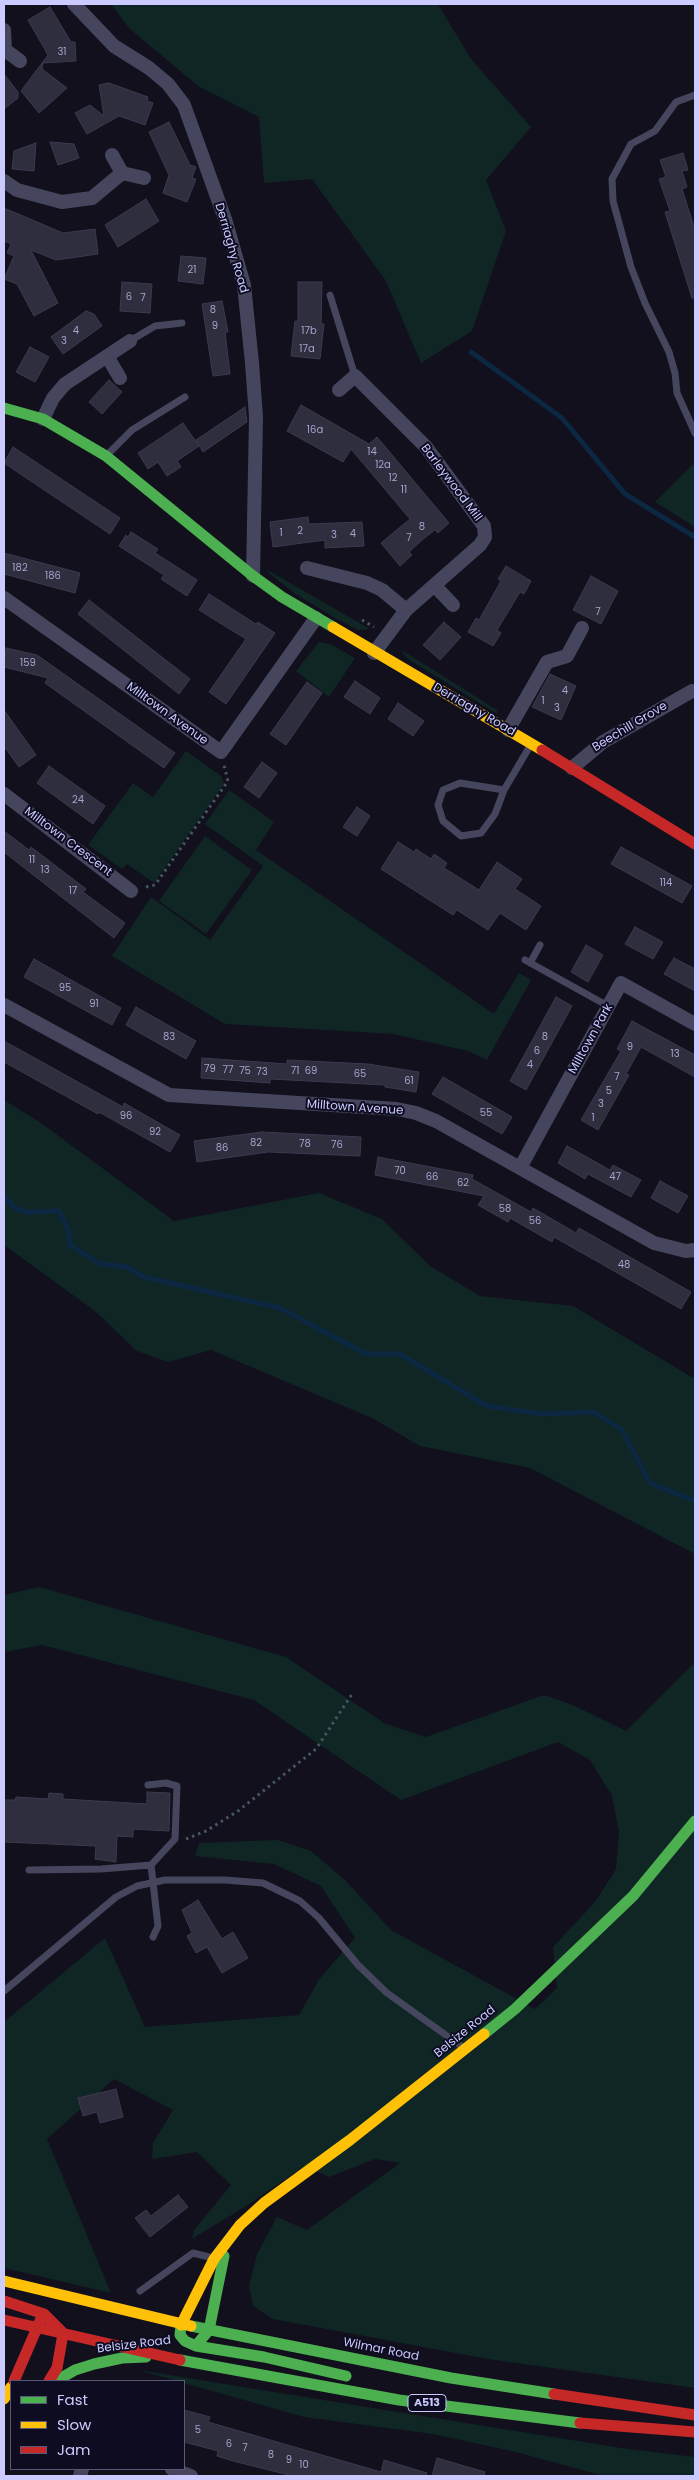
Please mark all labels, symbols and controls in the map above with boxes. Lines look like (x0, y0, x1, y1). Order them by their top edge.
house number: 31 (57, 46, 67, 58)
street label: Derriaghy Road (211, 201, 251, 295)
house number: 21 (188, 264, 196, 276)
house number: 6 (126, 291, 132, 303)
house number: 7 (140, 292, 146, 304)
house number: 8 (210, 304, 216, 316)
house number: 9 (212, 320, 218, 332)
house number: 4 (73, 325, 79, 337)
house number: 17b (301, 325, 317, 337)
house number: 3 (61, 335, 67, 347)
house number: 17a (299, 343, 315, 355)
house number: 16a (307, 424, 323, 436)
street label: Barleywood Mill (417, 442, 485, 524)
house number: 14 (367, 446, 377, 458)
house number: 12a (375, 459, 391, 471)
house number: 12 (389, 472, 397, 484)
house number: 11 (401, 484, 407, 496)
house number: 8 (419, 521, 425, 533)
house number: 2 (297, 525, 303, 537)
house number: 1 (279, 527, 283, 539)
house number: 4 (350, 528, 356, 540)
house number: 3 (331, 529, 337, 541)
house number: 7 (406, 532, 412, 544)
house number: 182 (12, 562, 28, 574)
house number: 186 (45, 570, 61, 582)
house number: 7 (595, 606, 601, 618)
house number: 159 (20, 657, 36, 669)
street label: Milltown Avenue (124, 680, 210, 748)
street label: Derriaghy Road (430, 681, 518, 739)
house number: 4 (562, 685, 568, 697)
house number: 1 (541, 695, 545, 707)
street label: Beechill Grove (590, 699, 670, 755)
house number: 3 (554, 702, 560, 714)
house number: 24 (72, 794, 84, 806)
street label: Milltown Crescent (21, 804, 115, 880)
house number: 11 (29, 854, 35, 866)
house number: 13 (40, 864, 50, 876)
house number: 114 (660, 877, 672, 889)
house number: 17 (69, 885, 77, 897)
house number: 95 (59, 982, 71, 994)
house number: 91 (89, 998, 99, 1010)
street label: Milltown Park (566, 1002, 616, 1076)
house number: 83 (163, 1031, 175, 1043)
house number: 8 (542, 1031, 548, 1043)
house number: 9 (627, 1041, 633, 1053)
house number: 6 (534, 1045, 540, 1057)
house number: 13 (670, 1048, 680, 1060)
house number: 4 (527, 1059, 533, 1071)
house number: 79 (204, 1063, 216, 1075)
house number: 77 (223, 1064, 233, 1076)
house number: 75 (239, 1065, 251, 1077)
house number: 71 (291, 1065, 299, 1077)
house number: 69 (305, 1065, 317, 1077)
house number: 73 (256, 1066, 268, 1078)
house number: 65 (354, 1068, 366, 1080)
house number: 7 (614, 1071, 620, 1083)
house number: 61 (404, 1075, 414, 1087)
house number: 5 (606, 1085, 612, 1097)
street label: Milltown Avenue (306, 1097, 404, 1119)
house number: 3 (598, 1098, 604, 1110)
house number: 55 (480, 1107, 492, 1119)
house number: 96 (120, 1110, 132, 1122)
house number: 1 (591, 1112, 595, 1124)
house number: 92 (149, 1126, 161, 1138)
house number: 82 (250, 1137, 262, 1149)
house number: 78 (299, 1138, 311, 1150)
house number: 76 (331, 1139, 343, 1151)
house number: 86 (216, 1142, 228, 1154)
house number: 70 (394, 1165, 406, 1177)
house number: 66 (426, 1171, 438, 1183)
house number: 47 (609, 1171, 621, 1183)
house number: 62 (457, 1177, 469, 1189)
house number: 58 (499, 1203, 511, 1215)
house number: 56 (529, 1215, 541, 1227)
house number: 48 (618, 1259, 630, 1271)
street label: Belsize Road (432, 2003, 498, 2061)
street label: Belsize Road (96, 2333, 172, 2357)
street label: Wilmar Road (342, 2336, 420, 2364)
legend (10, 2380, 185, 2470)
text: Fast (57, 2389, 88, 2410)
road number: A513 (408, 2394, 446, 2412)
text: Slow (57, 2414, 91, 2435)
house number: 5 (195, 2424, 201, 2436)
house number: 6 (226, 2438, 232, 2450)
text: Jam (57, 2439, 91, 2460)
house number: 7 (242, 2442, 248, 2454)
house number: 8 (268, 2449, 274, 2461)
house number: 9 (286, 2454, 292, 2466)
house number: 10 (299, 2459, 309, 2471)

